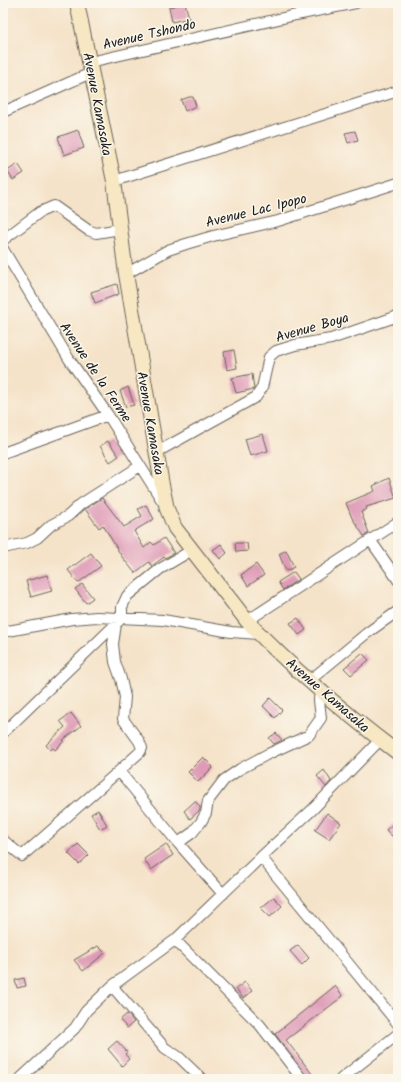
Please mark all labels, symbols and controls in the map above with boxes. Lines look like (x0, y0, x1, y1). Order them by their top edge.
street label: Avenue Tshondo (101, 14, 198, 56)
street label: Avenue Kamasaka (76, 51, 118, 158)
street label: Avenue Lac Ipopo (203, 188, 309, 234)
street label: Avenue Boya (273, 307, 351, 349)
street label: Avenue de la Ferme (53, 318, 137, 428)
street label: Avenue Kamasaka (130, 370, 170, 477)
street label: Avenue Kamasaka (280, 653, 374, 739)

